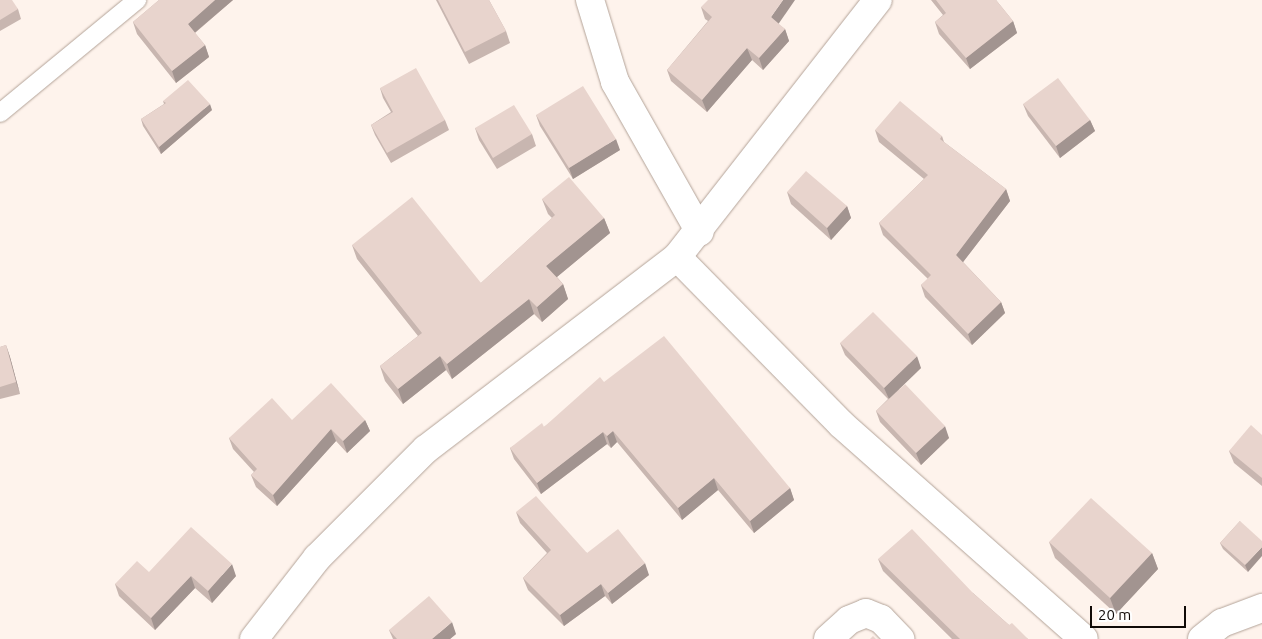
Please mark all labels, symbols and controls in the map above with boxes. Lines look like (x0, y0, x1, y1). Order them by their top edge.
scale bar (1092, 596, 1188, 628)
text: 20 m (1098, 606, 1131, 623)

